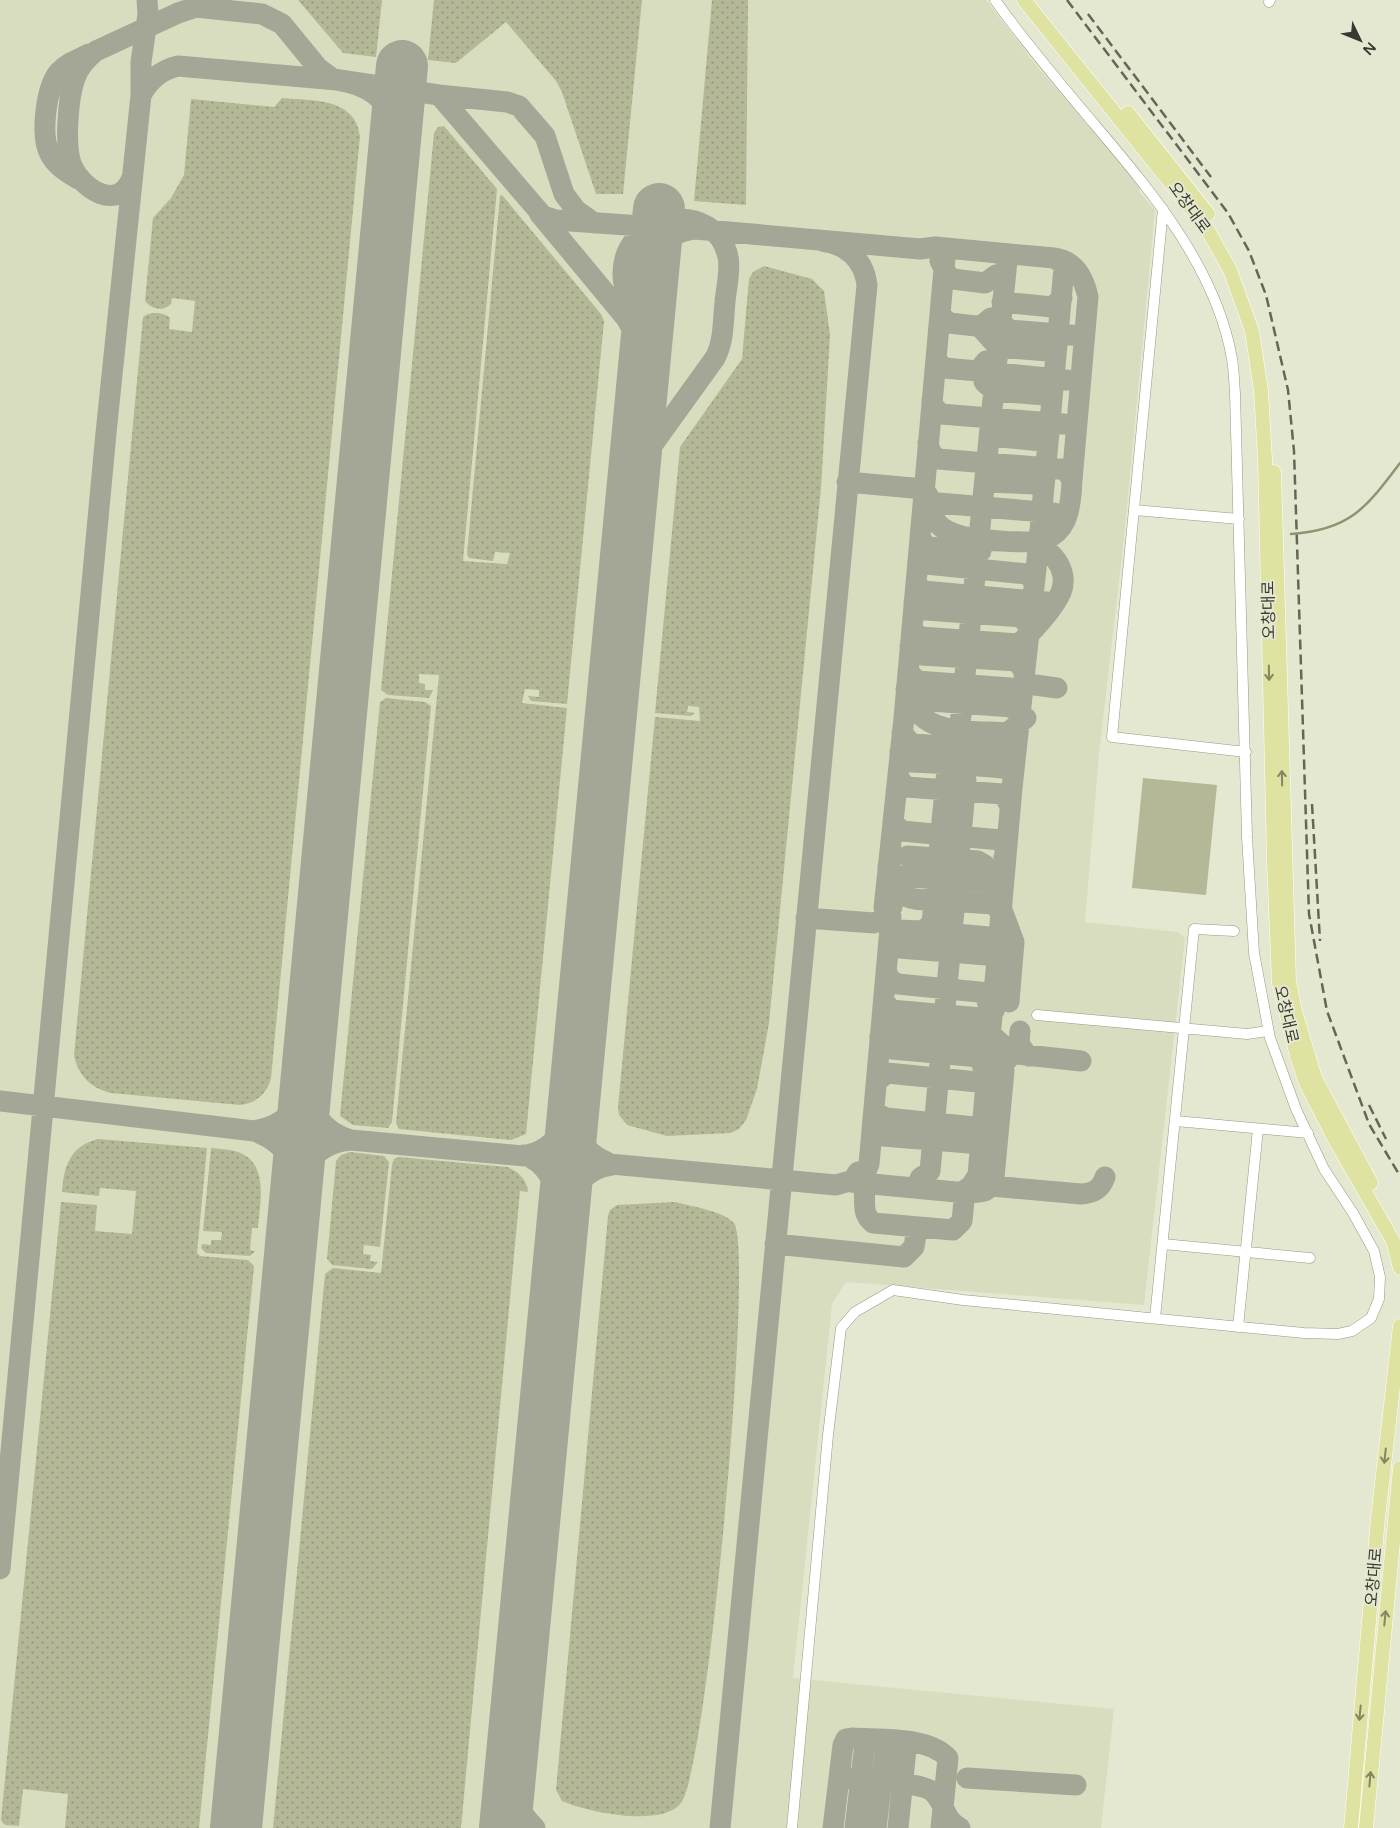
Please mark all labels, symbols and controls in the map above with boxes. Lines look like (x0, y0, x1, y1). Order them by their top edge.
north arrow (1335, 15, 1385, 65)
text: N (1359, 39, 1379, 58)
street label: 오창대로 (1164, 178, 1215, 238)
street label: 오창대로 (1258, 580, 1280, 640)
one-way arrow (1264, 665, 1274, 681)
one-way arrow (1278, 770, 1287, 786)
street label: 오창대로 (1270, 983, 1302, 1045)
one-way arrow (1380, 1448, 1390, 1464)
street label: 오창대로 (1361, 1547, 1387, 1607)
one-way arrow (1380, 1610, 1390, 1626)
one-way arrow (1356, 1704, 1365, 1720)
one-way arrow (1366, 1772, 1375, 1788)

